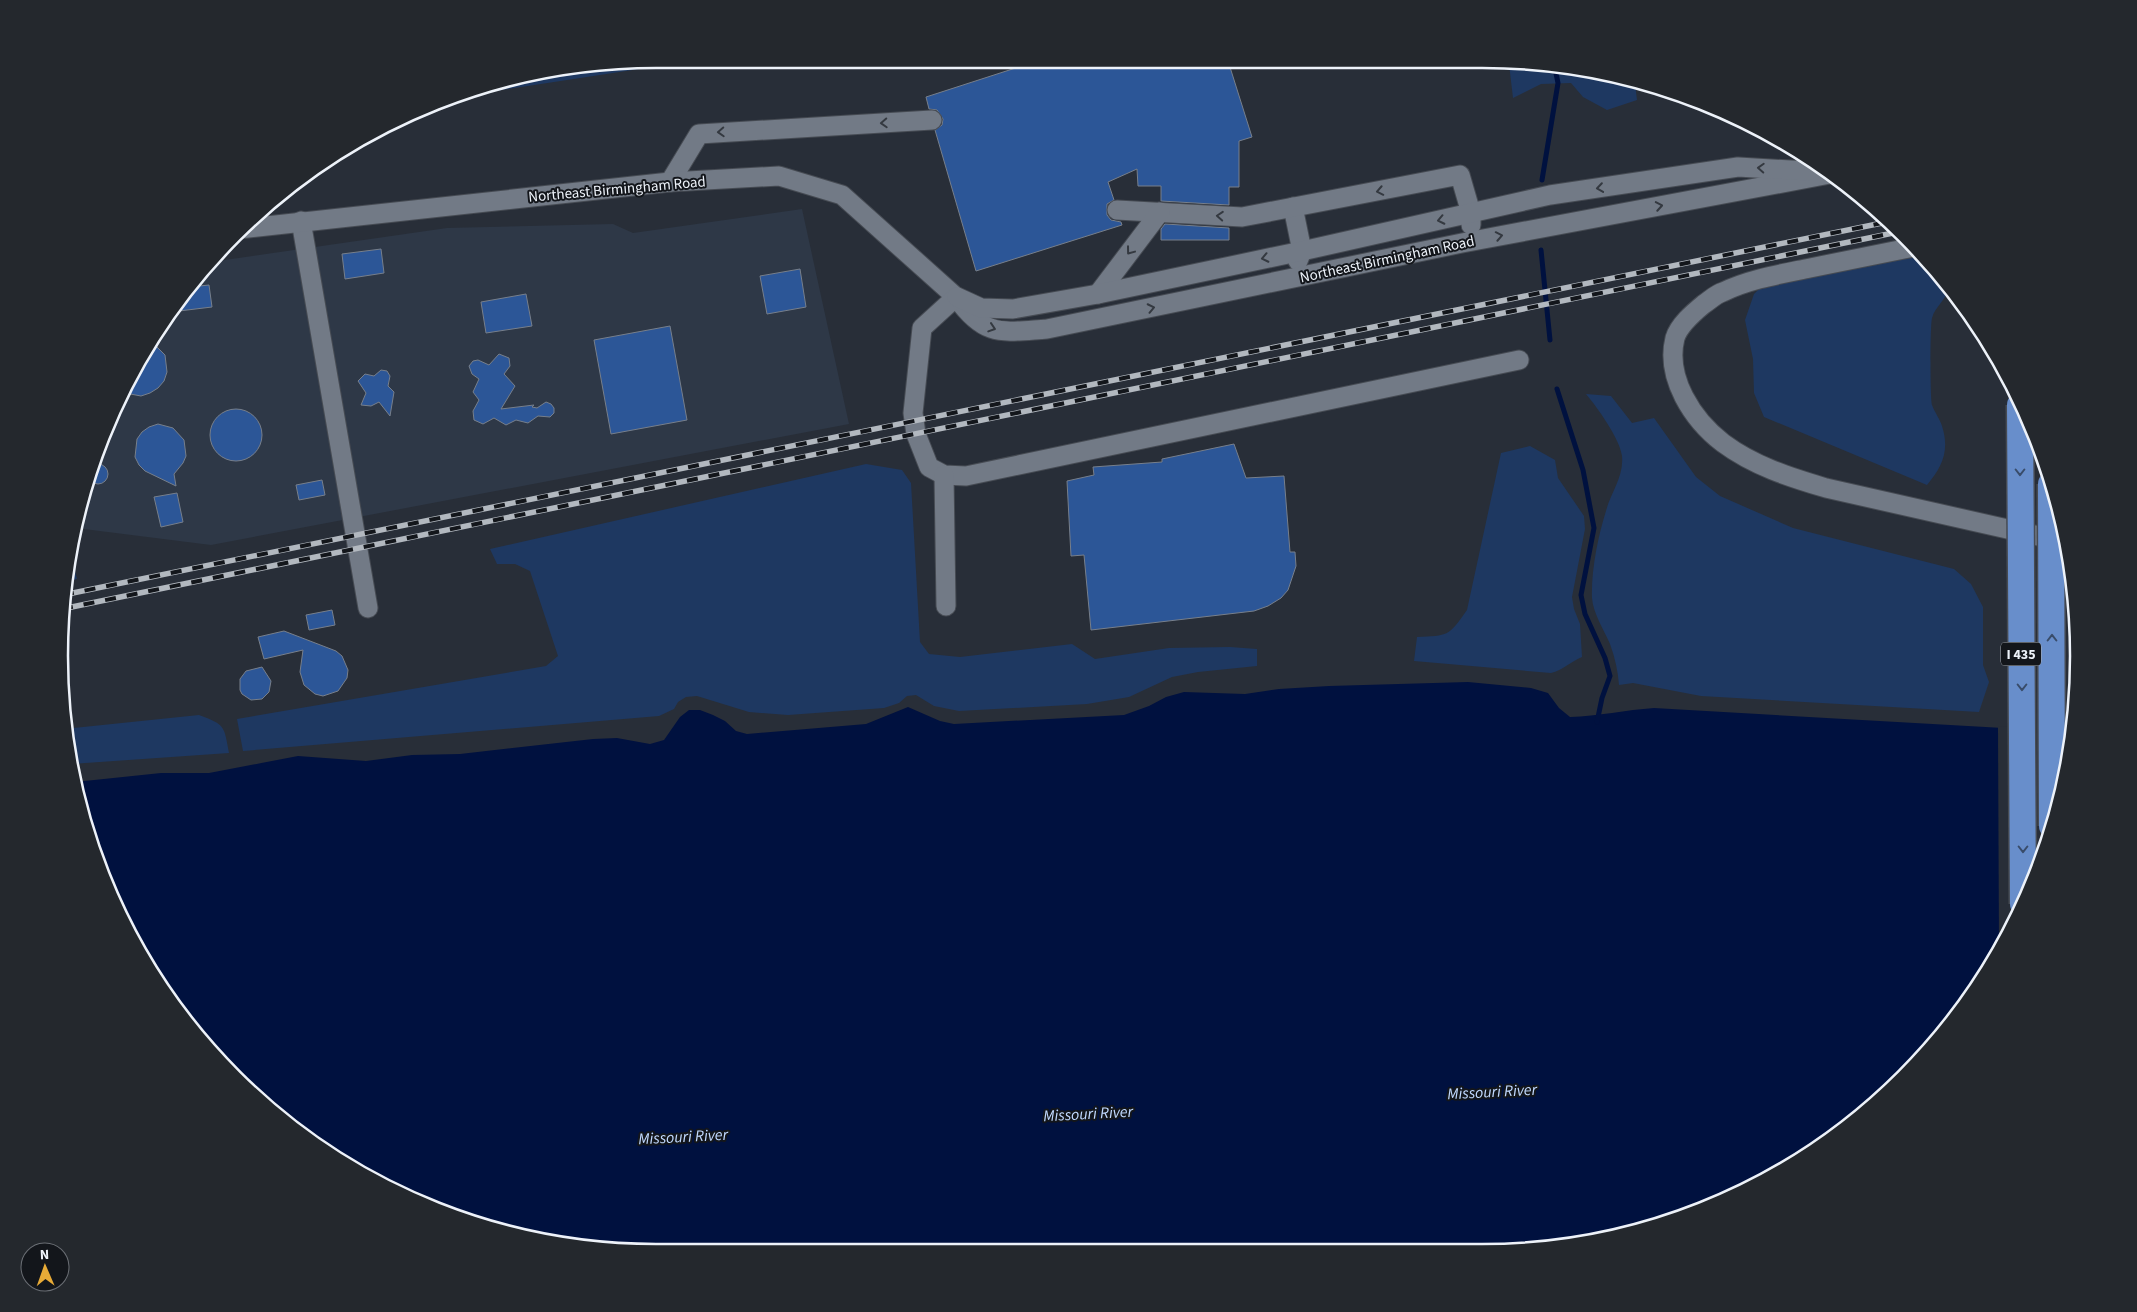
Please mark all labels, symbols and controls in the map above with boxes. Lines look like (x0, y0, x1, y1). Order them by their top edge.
one-way arrow (879, 117, 887, 128)
one-way arrow (717, 127, 725, 138)
one-way arrow (1756, 163, 1764, 174)
street label: Northeast Birmingham Road (527, 171, 707, 208)
one-way arrow (1595, 182, 1604, 192)
one-way arrow (1376, 185, 1385, 195)
one-way arrow (1654, 202, 1663, 212)
one-way arrow (1216, 210, 1224, 221)
one-way arrow (1436, 214, 1445, 225)
street label: Northeast Birmingham Road (1298, 231, 1476, 288)
one-way arrow (1495, 232, 1503, 242)
one-way arrow (1128, 245, 1136, 254)
one-way arrow (1260, 253, 1269, 263)
one-way arrow (1147, 303, 1156, 313)
one-way arrow (987, 322, 995, 332)
one-way arrow (2015, 468, 2025, 476)
one-way arrow (2047, 633, 2057, 641)
road number: I 435 (2001, 642, 2041, 666)
one-way arrow (2017, 683, 2027, 691)
one-way arrow (2018, 846, 2028, 853)
water label: Missouri River (1447, 1079, 1539, 1105)
water label: Missouri River (1043, 1101, 1135, 1127)
water label: Missouri River (638, 1124, 730, 1150)
north arrow (20, 1242, 70, 1292)
text: N (40, 1245, 50, 1265)

